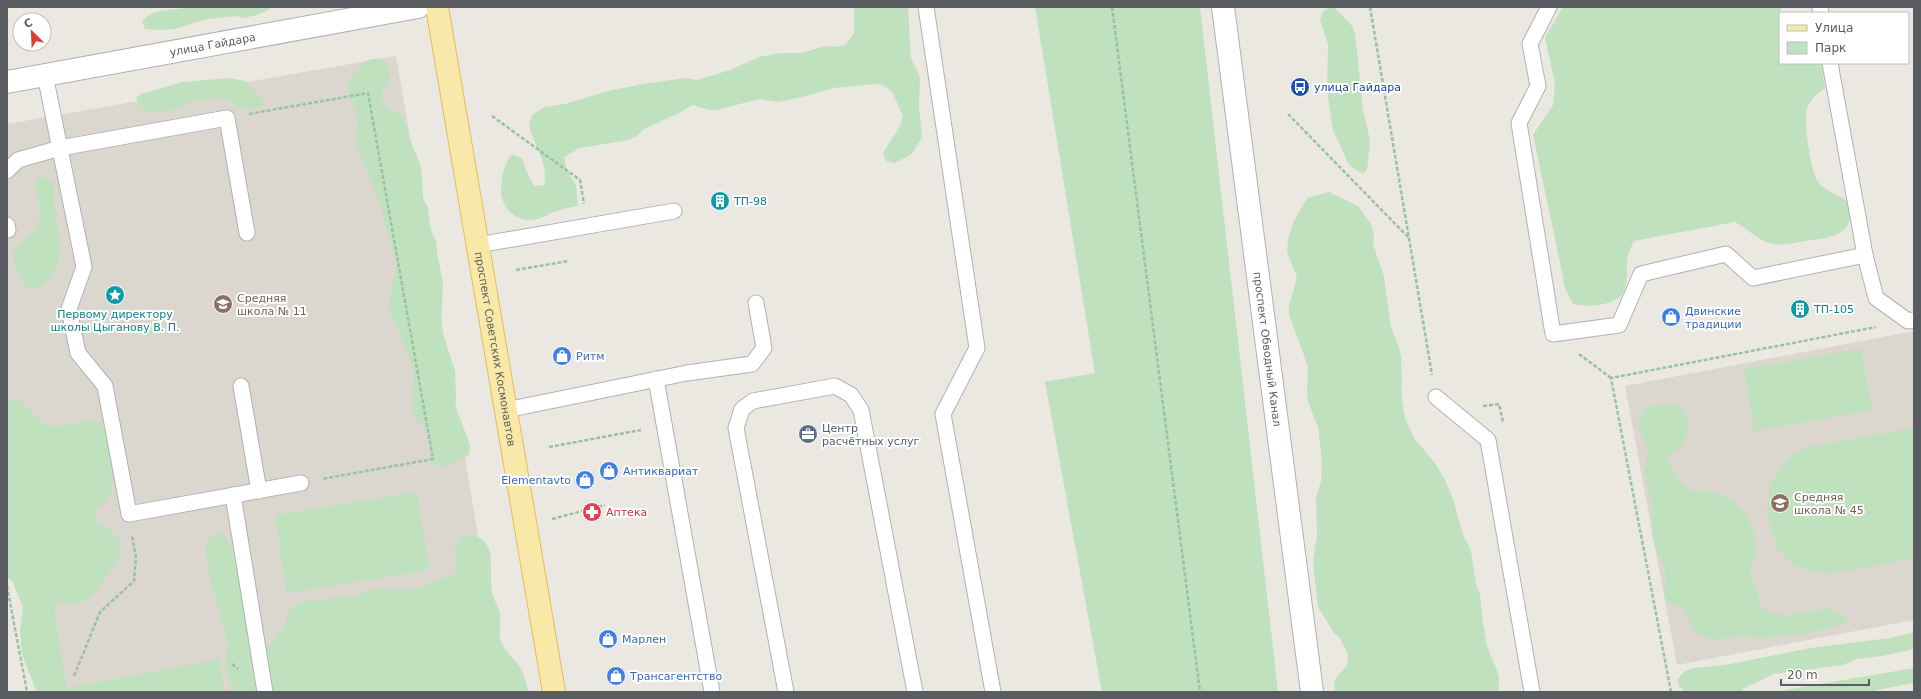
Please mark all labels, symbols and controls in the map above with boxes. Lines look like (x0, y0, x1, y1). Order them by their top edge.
north arrow (12, 12, 52, 52)
legend (1779, 12, 1909, 64)
text: С (22, 16, 34, 31)
text: Улица (1815, 21, 1853, 35)
street label: улица Гайдара (169, 31, 257, 59)
text: Парк (1815, 41, 1846, 55)
bus stop icon: улица Гайдара (1289, 76, 1311, 98)
place label: улица Гайдара (1314, 81, 1401, 94)
building icon: ТП-98 (709, 190, 731, 212)
place label: ТП-98 (733, 195, 767, 208)
street label: проспект Советских Космонавтов (472, 251, 518, 447)
street label: проспект Обводный Канал (1250, 271, 1283, 427)
place icon: Первому директору школы Цыганову В. П. (104, 284, 126, 306)
place label: Средняя школа № 11 (237, 292, 307, 318)
school or university icon: Средняя школа № 11 (212, 293, 234, 315)
building icon: ТП-105 (1789, 298, 1811, 320)
place label: ТП-105 (1813, 303, 1854, 316)
place label: Двинские традиции (1685, 305, 1742, 331)
shop icon: Двинские традиции (1660, 306, 1682, 328)
place label: Первому директору школы Цыганову В. П. (50, 308, 180, 334)
shop icon: Ритм (551, 345, 573, 367)
place label: Ритм (576, 350, 605, 363)
place label: Центр расчётных услуг (822, 422, 919, 448)
office icon: Центр расчётных услуг (797, 423, 819, 445)
shop icon: Антиквариат (598, 460, 620, 482)
place label: Антиквариат (623, 465, 699, 478)
shop icon: Elementavto (574, 469, 596, 491)
place label: Elementavto (501, 474, 571, 487)
place label: Средняя школа № 45 (1794, 491, 1864, 517)
school or university icon: Средняя школа № 45 (1769, 492, 1791, 514)
pharmacy icon: Аптека (581, 501, 603, 523)
place label: Аптека (606, 506, 647, 519)
shop icon: Марлен (597, 628, 619, 650)
place label: Марлен (622, 633, 666, 646)
scale bar (1781, 661, 1869, 687)
shop icon: Трансагентство (605, 665, 627, 687)
text: 20 m (1787, 668, 1818, 682)
place label: Трансагентство (629, 670, 723, 683)

